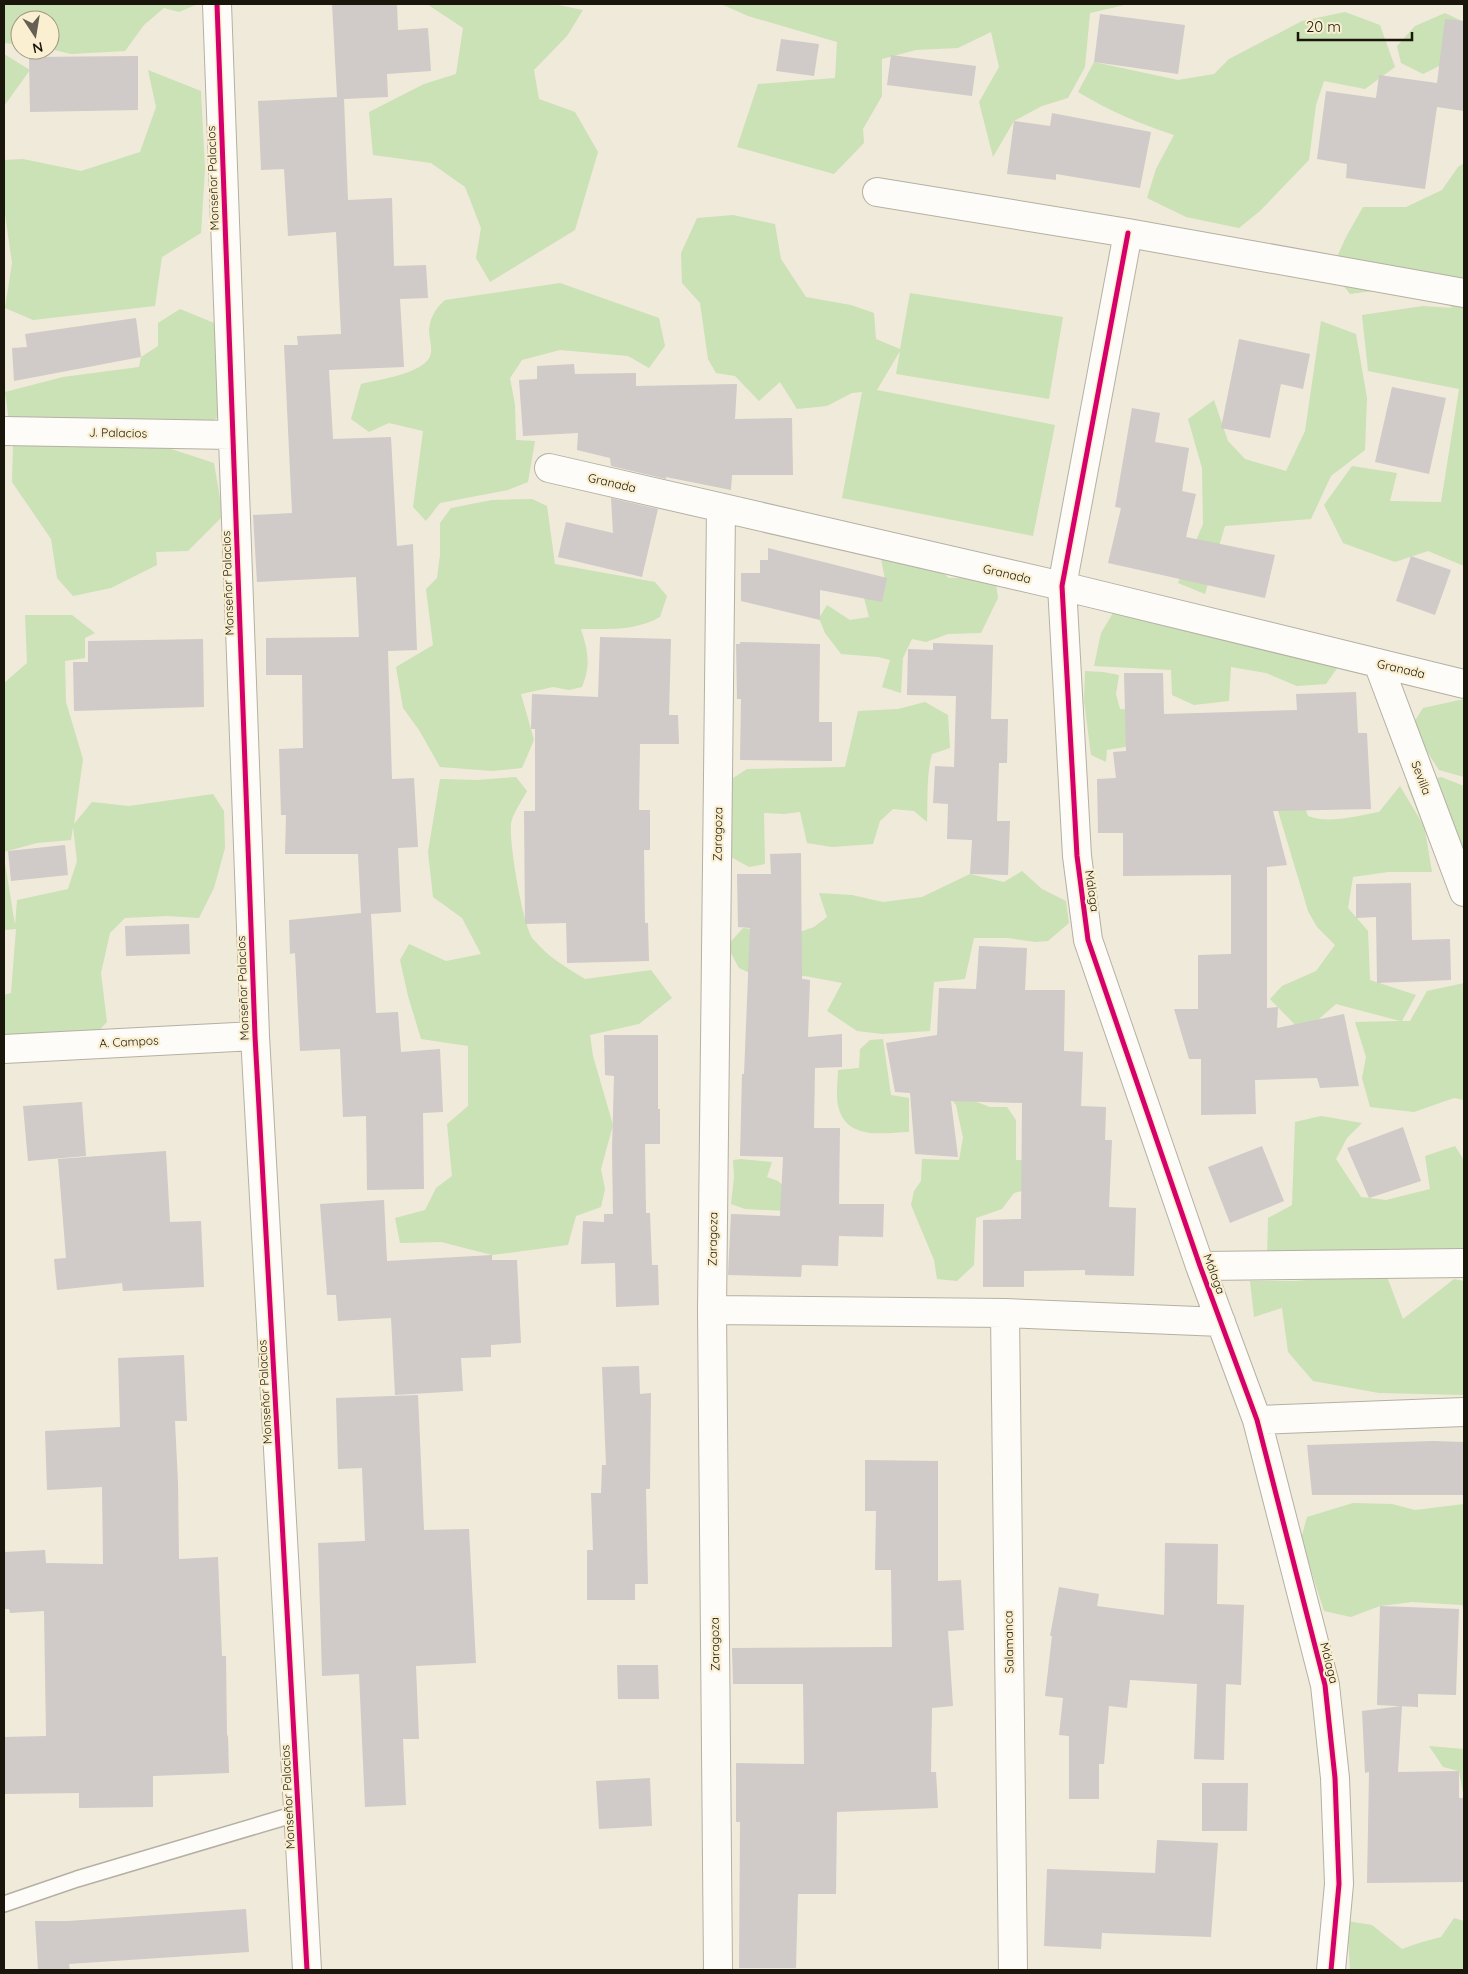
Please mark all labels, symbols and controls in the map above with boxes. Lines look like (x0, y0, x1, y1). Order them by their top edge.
north arrow (10, 10, 60, 60)
scale bar (1298, 10, 1412, 42)
text: 20 m (1306, 17, 1341, 36)
text: N (31, 38, 45, 58)
street label: Monseñor Palacios (203, 125, 222, 231)
street label: J. Palacios (89, 424, 148, 441)
street label: Granada (587, 470, 638, 495)
street label: Monseñor Palacios (218, 530, 237, 636)
street label: Granada (982, 561, 1033, 586)
street label: Granada (1376, 656, 1427, 681)
street label: Sevilla (1408, 759, 1435, 797)
street label: Zaragoza (710, 807, 725, 861)
street label: Málaga (1082, 869, 1103, 913)
street label: Monseñor Palacios (233, 935, 252, 1041)
street label: A. Campos (99, 1032, 159, 1051)
street label: Zaragoza (705, 1212, 720, 1266)
street label: Málaga (1200, 1252, 1229, 1296)
street label: Monseñor Palacios (254, 1339, 275, 1445)
street label: Salamanca (1000, 1611, 1017, 1673)
street label: Zaragoza (707, 1617, 722, 1671)
street label: Málaga (1317, 1641, 1342, 1685)
street label: Monseñor Palacios (277, 1744, 298, 1850)

